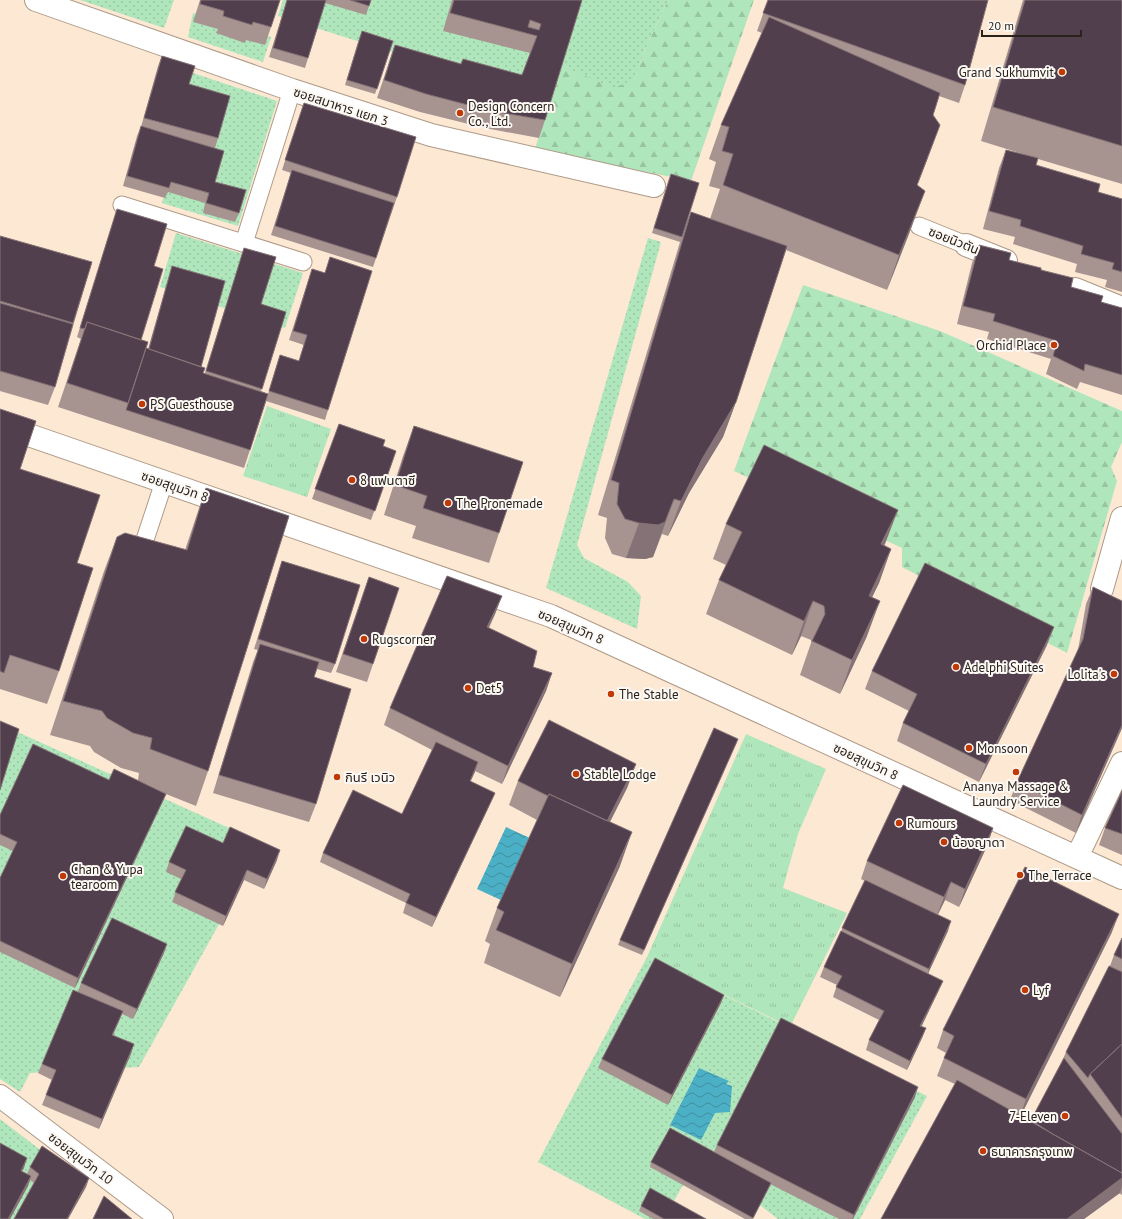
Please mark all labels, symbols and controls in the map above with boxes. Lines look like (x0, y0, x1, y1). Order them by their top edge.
scale bar (982, 12, 1081, 38)
text: 20 m (988, 18, 1014, 33)
place label: Grand Sukhumvit (959, 64, 1055, 81)
marker: Grand Sukhumvit (1057, 67, 1067, 77)
street label: ซอยสมาหาร แยก 3 (291, 83, 391, 130)
place label: Design Concern Co., Ltd. (468, 98, 554, 130)
marker: Design Concern Co., Ltd. (455, 108, 465, 118)
street label: ซอยนิวตัน (926, 223, 982, 258)
place label: Orchid Place (976, 337, 1046, 354)
marker: Orchid Place (1049, 340, 1059, 350)
place label: PS Guesthouse (150, 396, 232, 413)
marker: PS Guesthouse (137, 399, 147, 409)
street label: ซอยสุขุมวิท 8 (139, 467, 211, 506)
place label: 8 แฟนตาซี (360, 472, 415, 489)
marker: 8 แฟนตาซี (347, 475, 357, 485)
place label: The Pronemade (456, 495, 543, 512)
marker: The Pronemade (443, 498, 453, 508)
street label: ซอยสุขุมวิท 8 (535, 605, 606, 648)
place label: Rugscorner (372, 631, 435, 648)
marker: Rugscorner (359, 634, 369, 644)
place label: Adelphi Suites (964, 659, 1044, 676)
marker: Adelphi Suites (951, 662, 961, 672)
place label: Lolita's (1068, 666, 1106, 683)
marker: Lolita's (1109, 669, 1119, 679)
place label: Det5 (476, 680, 503, 697)
marker: Det5 (463, 683, 473, 693)
place label: The Stable (619, 686, 679, 703)
marker: The Stable (606, 689, 616, 699)
street label: ซอยสุขุมวิท 8 (831, 739, 901, 784)
place label: Monsoon (977, 740, 1028, 757)
marker: Monsoon (964, 743, 974, 753)
place label: Stable Lodge (584, 766, 656, 783)
marker: Ananya Massage & Laundry Service (1011, 767, 1021, 777)
place label: กินรี เวนิว (345, 769, 395, 786)
marker: Stable Lodge (571, 769, 581, 779)
marker: กินรี เวนิว (332, 772, 342, 782)
place label: Ananya Massage & Laundry Service (963, 778, 1069, 810)
place label: Rumours (907, 815, 956, 832)
marker: Rumours (894, 818, 904, 828)
place label: น้องญาดา (952, 834, 1005, 851)
marker: น้องญาดา (939, 837, 949, 847)
place label: Chan & Yupa tearoom (71, 861, 143, 893)
place label: The Terrace (1028, 867, 1092, 884)
marker: The Terrace (1015, 870, 1025, 880)
marker: Chan & Yupa tearoom (58, 871, 68, 881)
place label: Lyf (1033, 982, 1050, 999)
marker: Lyf (1020, 985, 1030, 995)
place label: 7-Eleven (1009, 1108, 1057, 1125)
marker: 7-Eleven (1060, 1111, 1070, 1121)
street label: ซอยสุขุมวิท 10 (45, 1128, 117, 1188)
place label: ธนาคารกรุงเทพ (991, 1143, 1073, 1160)
marker: ธนาคารกรุงเทพ (978, 1146, 988, 1156)

